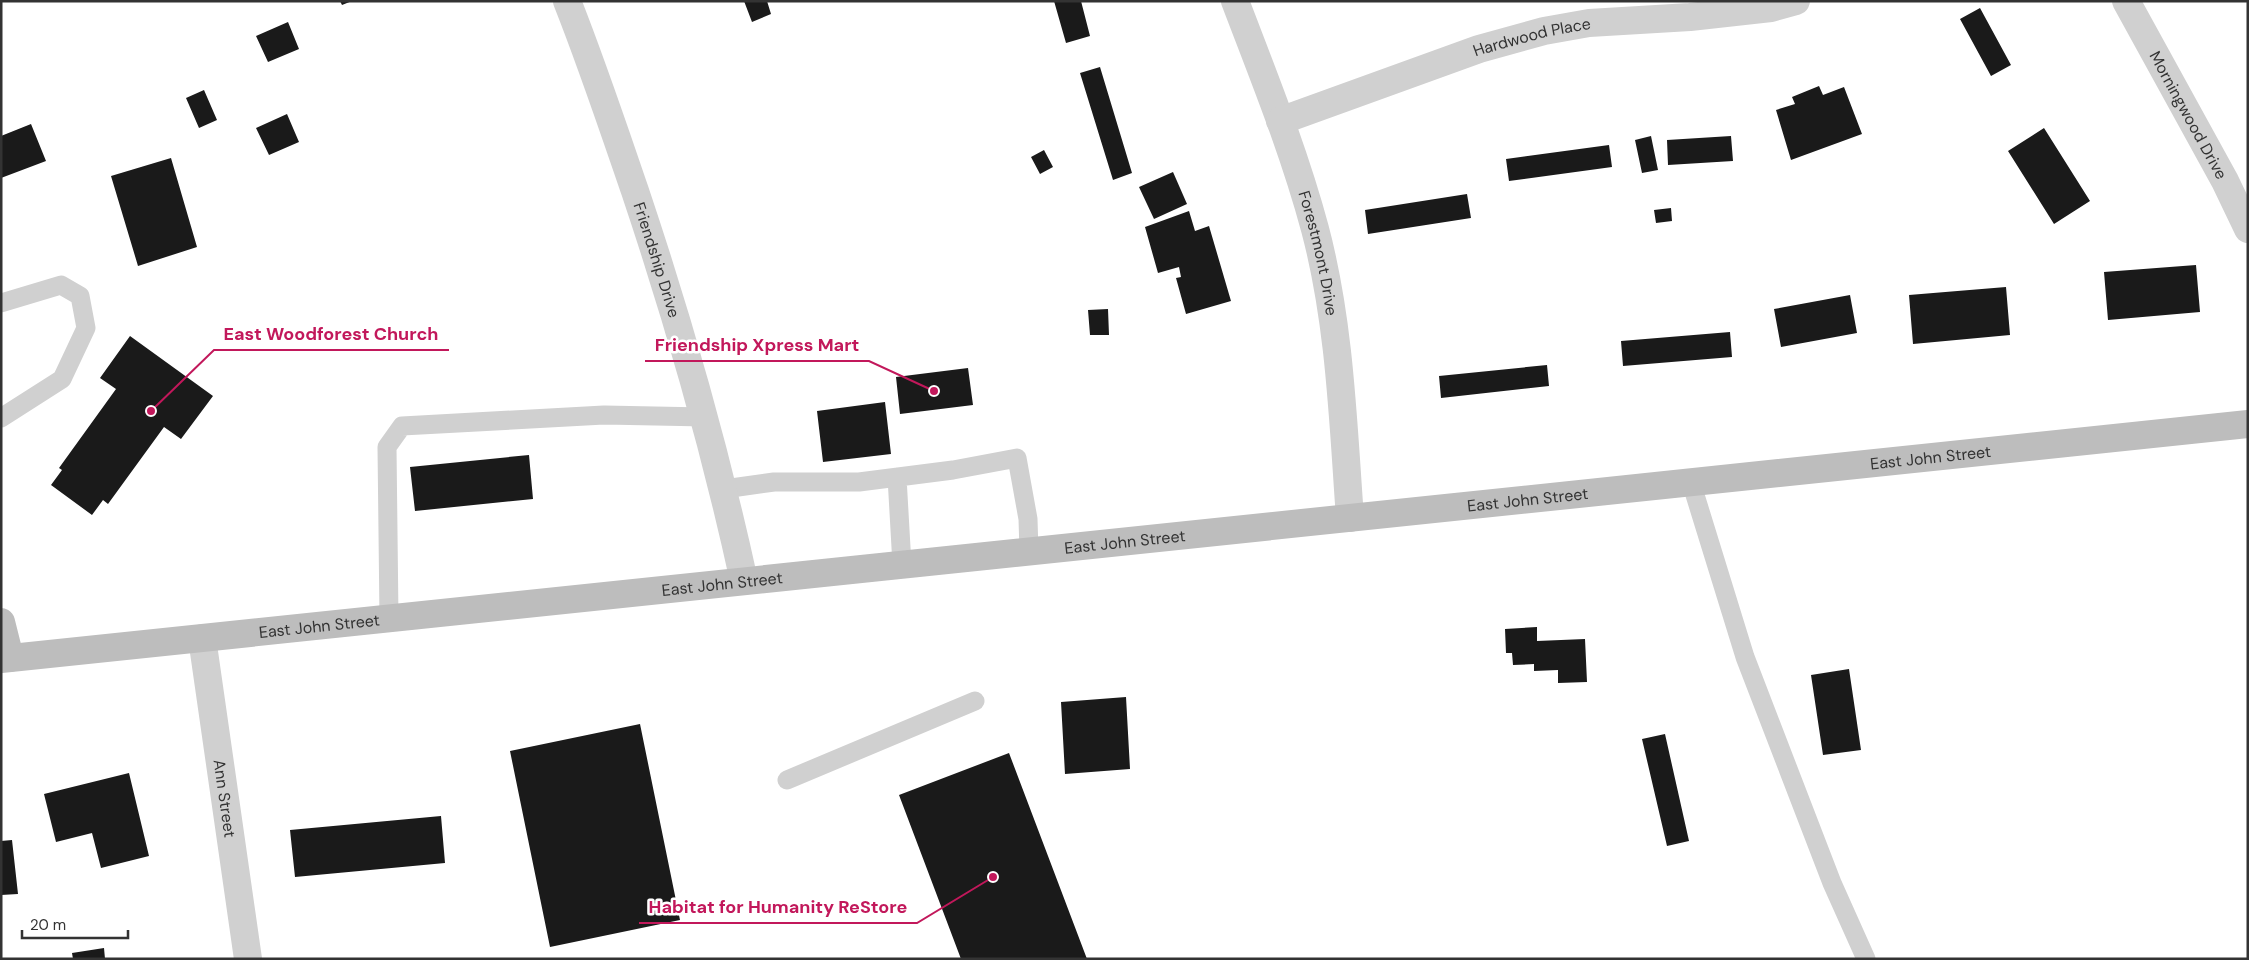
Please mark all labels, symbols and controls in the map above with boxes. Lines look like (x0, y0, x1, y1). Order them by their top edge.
street label: Hardwood Place (1470, 13, 1592, 61)
street label: Morningwood Drive (2145, 47, 2232, 183)
street label: Forestmont Drive (1293, 188, 1342, 317)
street label: Friendship Drive (628, 199, 685, 320)
callout: East Woodforest Church (214, 317, 449, 350)
text: East Woodforest Church (224, 322, 438, 346)
callout: Friendship Xpress Mart (645, 328, 869, 361)
text: Friendship Xpress Mart (655, 333, 859, 357)
street label: East John Street (1869, 441, 1992, 474)
street label: East John Street (1466, 483, 1589, 517)
street label: East John Street (1063, 525, 1186, 559)
street label: East John Street (661, 567, 784, 601)
street label: East John Street (258, 609, 381, 643)
street label: Ann Street (209, 758, 240, 839)
callout: Habitat for Humanity ReStore (639, 890, 917, 923)
text: Habitat for Humanity ReStore (649, 895, 908, 919)
scale bar (22, 908, 129, 940)
text: 20 m (30, 915, 66, 935)

